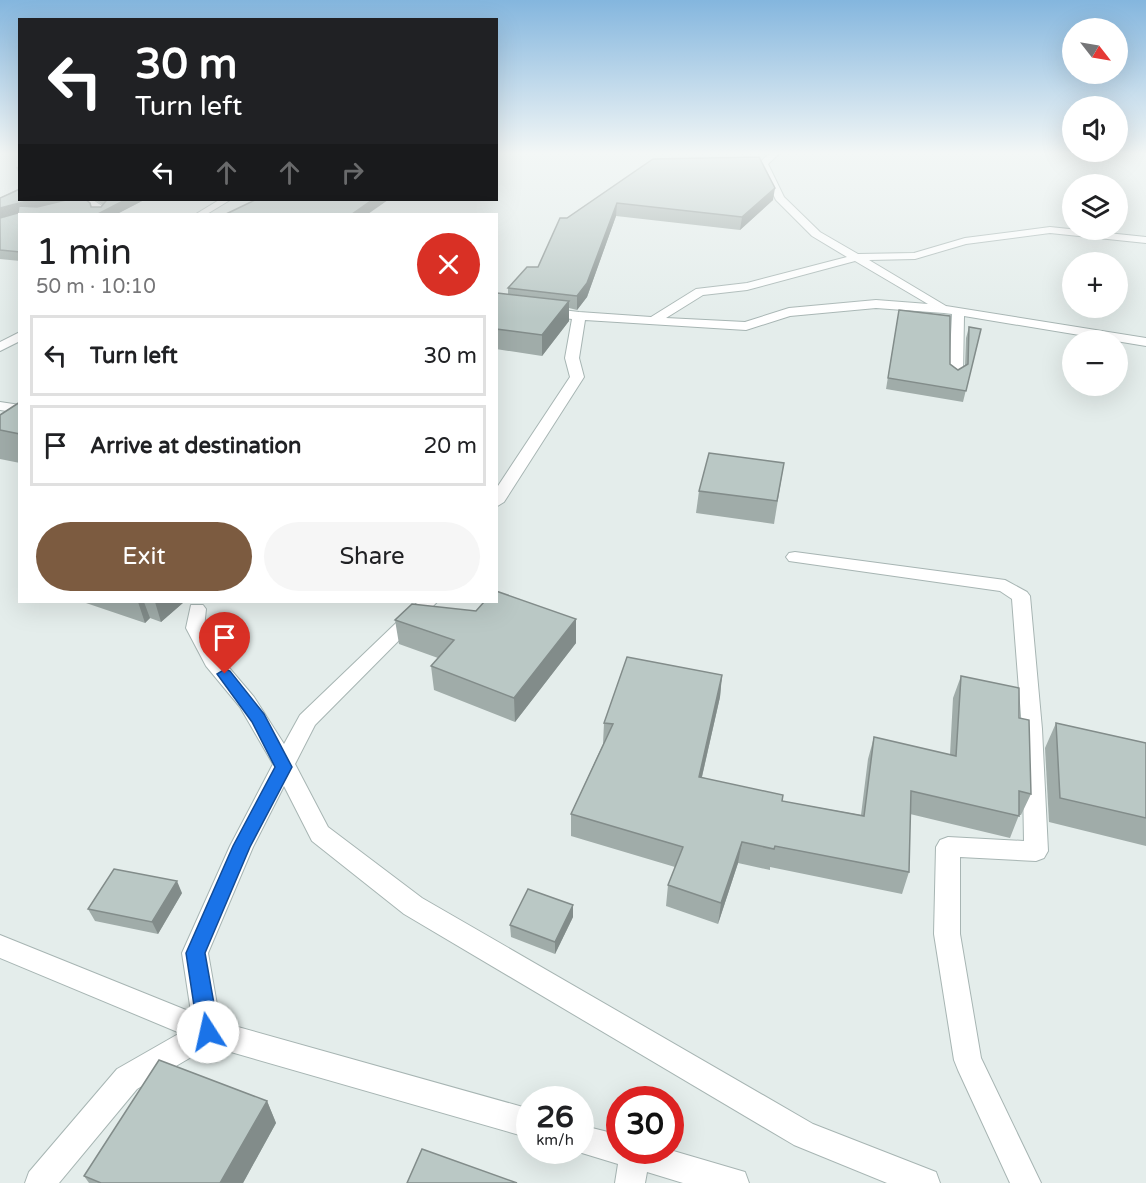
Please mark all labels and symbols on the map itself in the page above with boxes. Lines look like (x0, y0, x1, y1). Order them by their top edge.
north arrow (1062, 18, 1128, 84)
pin (199, 612, 250, 674)
position arrow (176, 1000, 240, 1064)
speed limit sign: 30 (606, 1086, 684, 1164)

